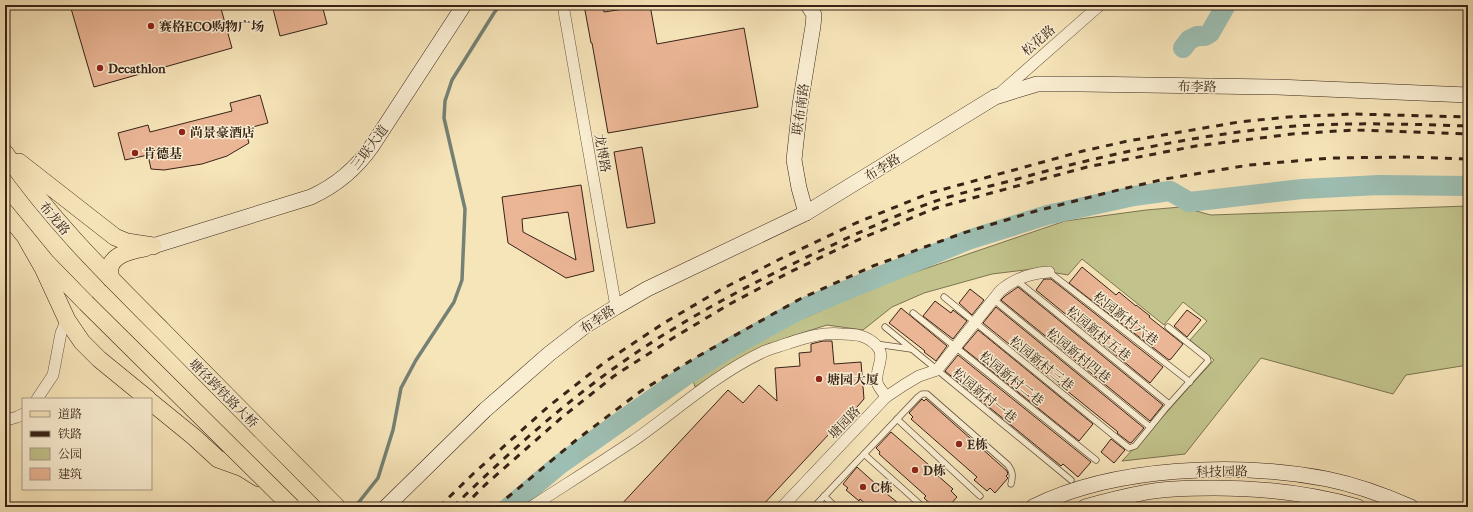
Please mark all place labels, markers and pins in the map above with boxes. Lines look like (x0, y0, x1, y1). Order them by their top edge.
place label: 赛格ECO购物广场 (159, 19, 264, 34)
marker: 赛格ECO购物广场 (146, 21, 156, 31)
place label: Decathlon (108, 61, 166, 76)
marker: Decathlon (95, 63, 105, 73)
place label: 尚景豪酒店 (190, 125, 255, 140)
marker: 尚景豪酒店 (177, 127, 187, 137)
place label: 肯德基 (143, 146, 182, 161)
marker: 肯德基 (130, 148, 140, 158)
place label: 塘园大厦 (827, 372, 879, 387)
marker: 塘园大厦 (814, 374, 824, 384)
place label: E栋 (967, 437, 988, 452)
marker: E栋 (954, 439, 964, 449)
place label: D栋 (923, 463, 946, 478)
marker: D栋 (910, 465, 920, 475)
place label: C栋 (871, 480, 893, 495)
marker: C栋 (858, 482, 868, 492)

